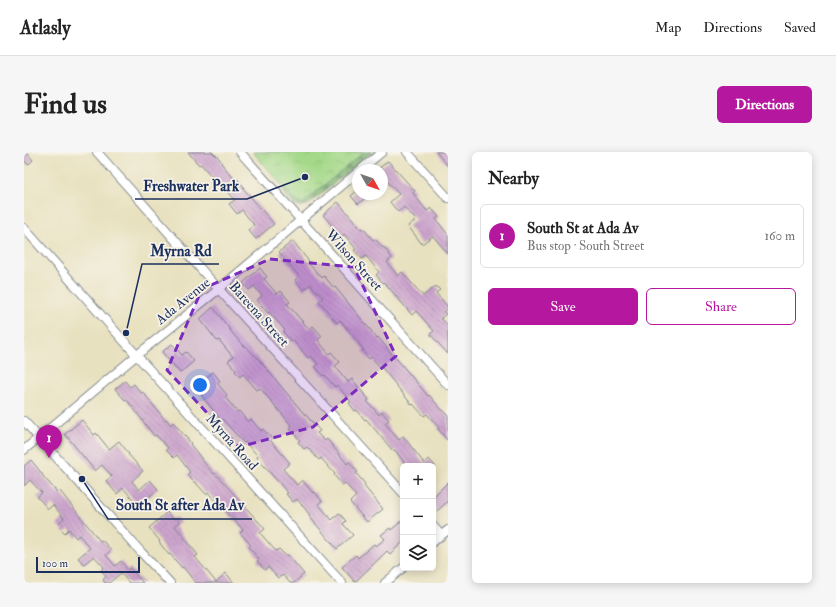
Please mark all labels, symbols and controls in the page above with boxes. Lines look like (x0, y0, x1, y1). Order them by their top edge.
text: Atlasly (20, 16, 71, 40)
text: Map (655, 19, 681, 36)
text: Directions (703, 19, 762, 36)
text: Saved (784, 19, 816, 36)
button: Directions (717, 86, 812, 123)
text: Find us (24, 87, 107, 122)
north arrow (352, 164, 388, 200)
text: Nearby (488, 168, 539, 189)
callout: Freshwater Park (135, 172, 247, 199)
text: Freshwater Park (143, 177, 240, 196)
text: South St at Ada Av (527, 219, 639, 238)
street label: Wilson Street (321, 225, 386, 295)
text: 1 (500, 228, 504, 244)
text: 160 m (764, 228, 795, 244)
callout: Myrna Rd (142, 237, 219, 264)
text: Bus stop · South Street (527, 238, 644, 254)
text: Myrna Rd (149, 242, 212, 262)
street label: Ada Avenue (152, 274, 214, 329)
street label: Bareena Street (225, 278, 293, 350)
button: Save (488, 288, 638, 325)
button: Share (646, 288, 796, 325)
your location (190, 375, 210, 395)
street label: Myrna Road (202, 410, 262, 474)
pin: 1 (36, 425, 62, 458)
map controls (400, 463, 436, 571)
button: + (400, 463, 436, 499)
callout: South St after Ada Av (108, 492, 252, 519)
text: South St after Ada Av (116, 496, 245, 515)
button: − (400, 499, 436, 535)
button: layers (400, 535, 436, 571)
scale bar (36, 555, 140, 574)
text: 100 m (42, 557, 68, 570)

